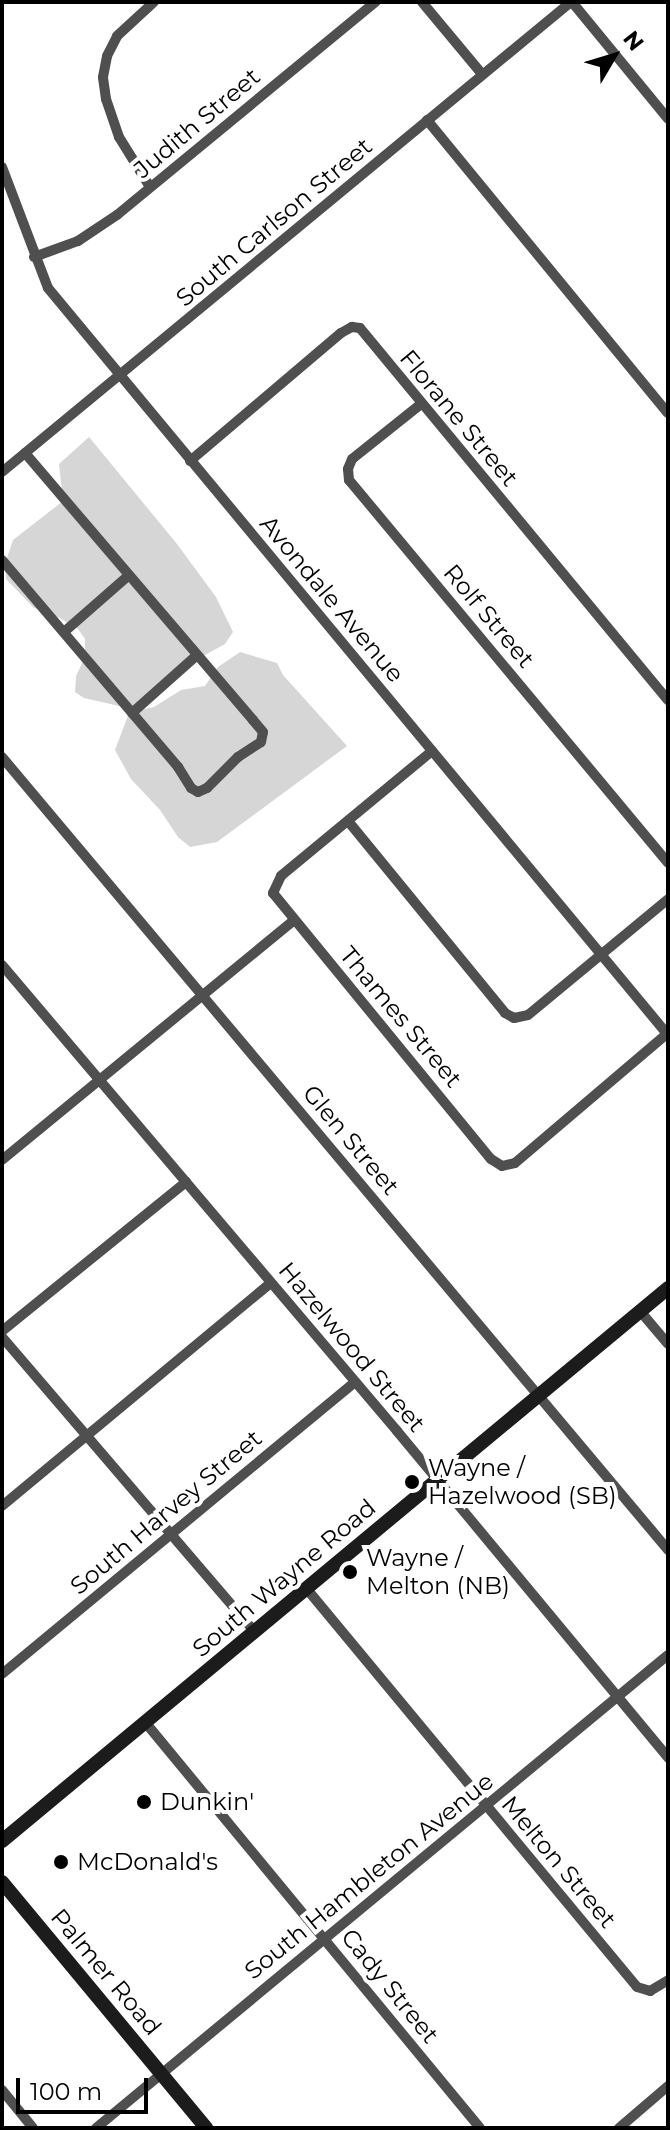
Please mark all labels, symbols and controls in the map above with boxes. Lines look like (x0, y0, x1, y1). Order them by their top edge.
north arrow (574, 16, 654, 96)
text: N (617, 26, 649, 56)
street label: Judith Street (128, 62, 266, 184)
street label: South Carlson Street (170, 132, 378, 312)
street label: Florane Street (394, 344, 524, 492)
street label: Avondale Avenue (254, 510, 410, 688)
street label: Rolf Street (438, 559, 540, 673)
street label: Thames Street (334, 941, 468, 1093)
street label: Glen Street (297, 1079, 405, 1201)
street label: Hazelwood Street (273, 1256, 431, 1438)
street label: South Harvey Street (65, 1424, 267, 1600)
place label: Wayne / Hazelwood (SB) (428, 1454, 617, 1510)
marker: Wayne / Hazelwood (SB) (403, 1473, 421, 1491)
street label: South Wayne Road (187, 1493, 381, 1663)
place label: Wayne / Melton (NB) (366, 1544, 510, 1600)
marker: Wayne / Melton (NB) (341, 1563, 359, 1581)
street label: South Hambleton Avenue (239, 1767, 499, 1985)
place label: Dunkin' (160, 1788, 254, 1816)
street label: Melton Street (496, 1790, 622, 1934)
marker: Dunkin' (135, 1793, 153, 1811)
place label: McDonald's (77, 1848, 218, 1876)
marker: McDonald's (52, 1853, 70, 1871)
street label: Palmer Road (45, 1903, 167, 2041)
street label: Cady Street (335, 1923, 445, 2049)
scale bar (20, 2062, 152, 2112)
text: 100 m (30, 2077, 102, 2106)

